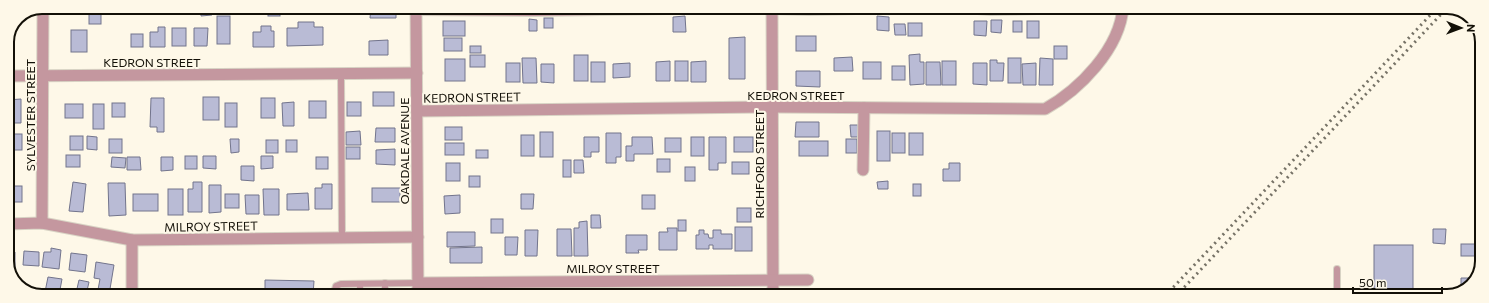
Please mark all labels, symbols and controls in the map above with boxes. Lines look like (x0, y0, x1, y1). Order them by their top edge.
north arrow (1441, 8, 1481, 48)
text: N (1465, 24, 1478, 32)
street label: KEDRON STREET (103, 55, 201, 69)
street label: SYLVESTER STREET (23, 58, 37, 171)
street label: KEDRON STREET (747, 88, 845, 102)
street label: KEDRON STREET (423, 89, 521, 105)
street label: OAKDALE AVENUE (397, 98, 411, 204)
street label: RICHFORD STREET (752, 109, 766, 219)
street label: MILROY STREET (164, 218, 258, 234)
street label: MILROY STREET (566, 261, 660, 275)
scale bar (1353, 269, 1442, 295)
text: 50 m (1359, 275, 1387, 289)

